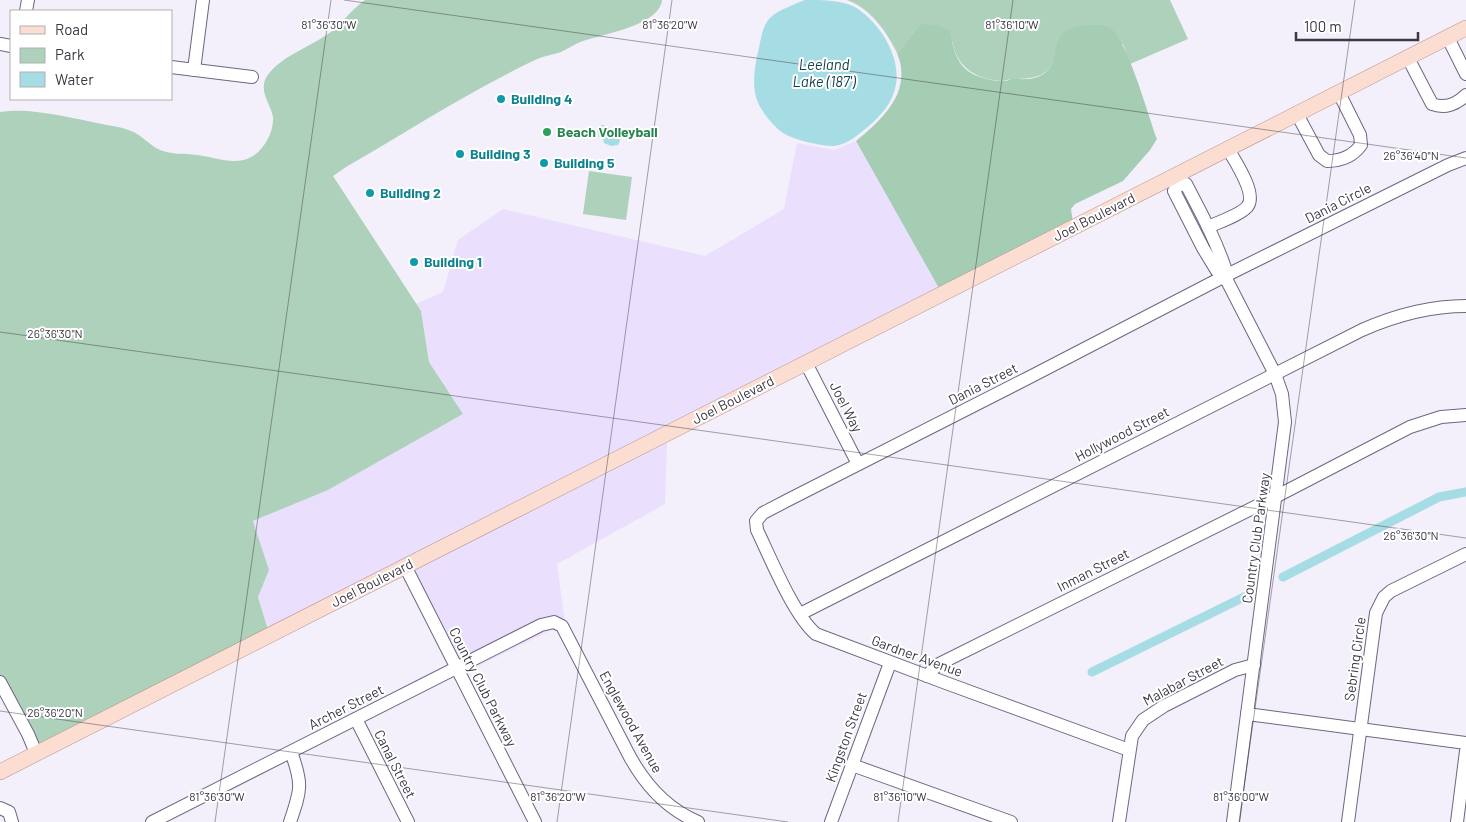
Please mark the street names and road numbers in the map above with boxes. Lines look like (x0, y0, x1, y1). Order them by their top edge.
street label: Dania Circle (1302, 179, 1374, 226)
street label: Joel Boulevard (1050, 189, 1138, 245)
street label: Dania Street (945, 359, 1020, 408)
street label: Joel Boulevard (689, 372, 777, 428)
street label: Joel Way (827, 379, 867, 435)
street label: Hollywood Street (1072, 402, 1172, 465)
street label: Country Club Parkway (1238, 471, 1273, 604)
street label: Inman Street (1054, 544, 1132, 595)
street label: Joel Boulevard (328, 555, 416, 611)
street label: Sebring Circle (1340, 616, 1369, 702)
street label: Country Club Parkway (446, 624, 521, 750)
street label: Gardner Avenue (869, 631, 965, 680)
street label: Malabar Street (1140, 652, 1226, 709)
street label: Englewood Avenue (596, 668, 667, 776)
street label: Archer Street (305, 680, 386, 733)
street label: Kingston Street (821, 689, 870, 784)
street label: Canal Street (371, 727, 420, 801)

